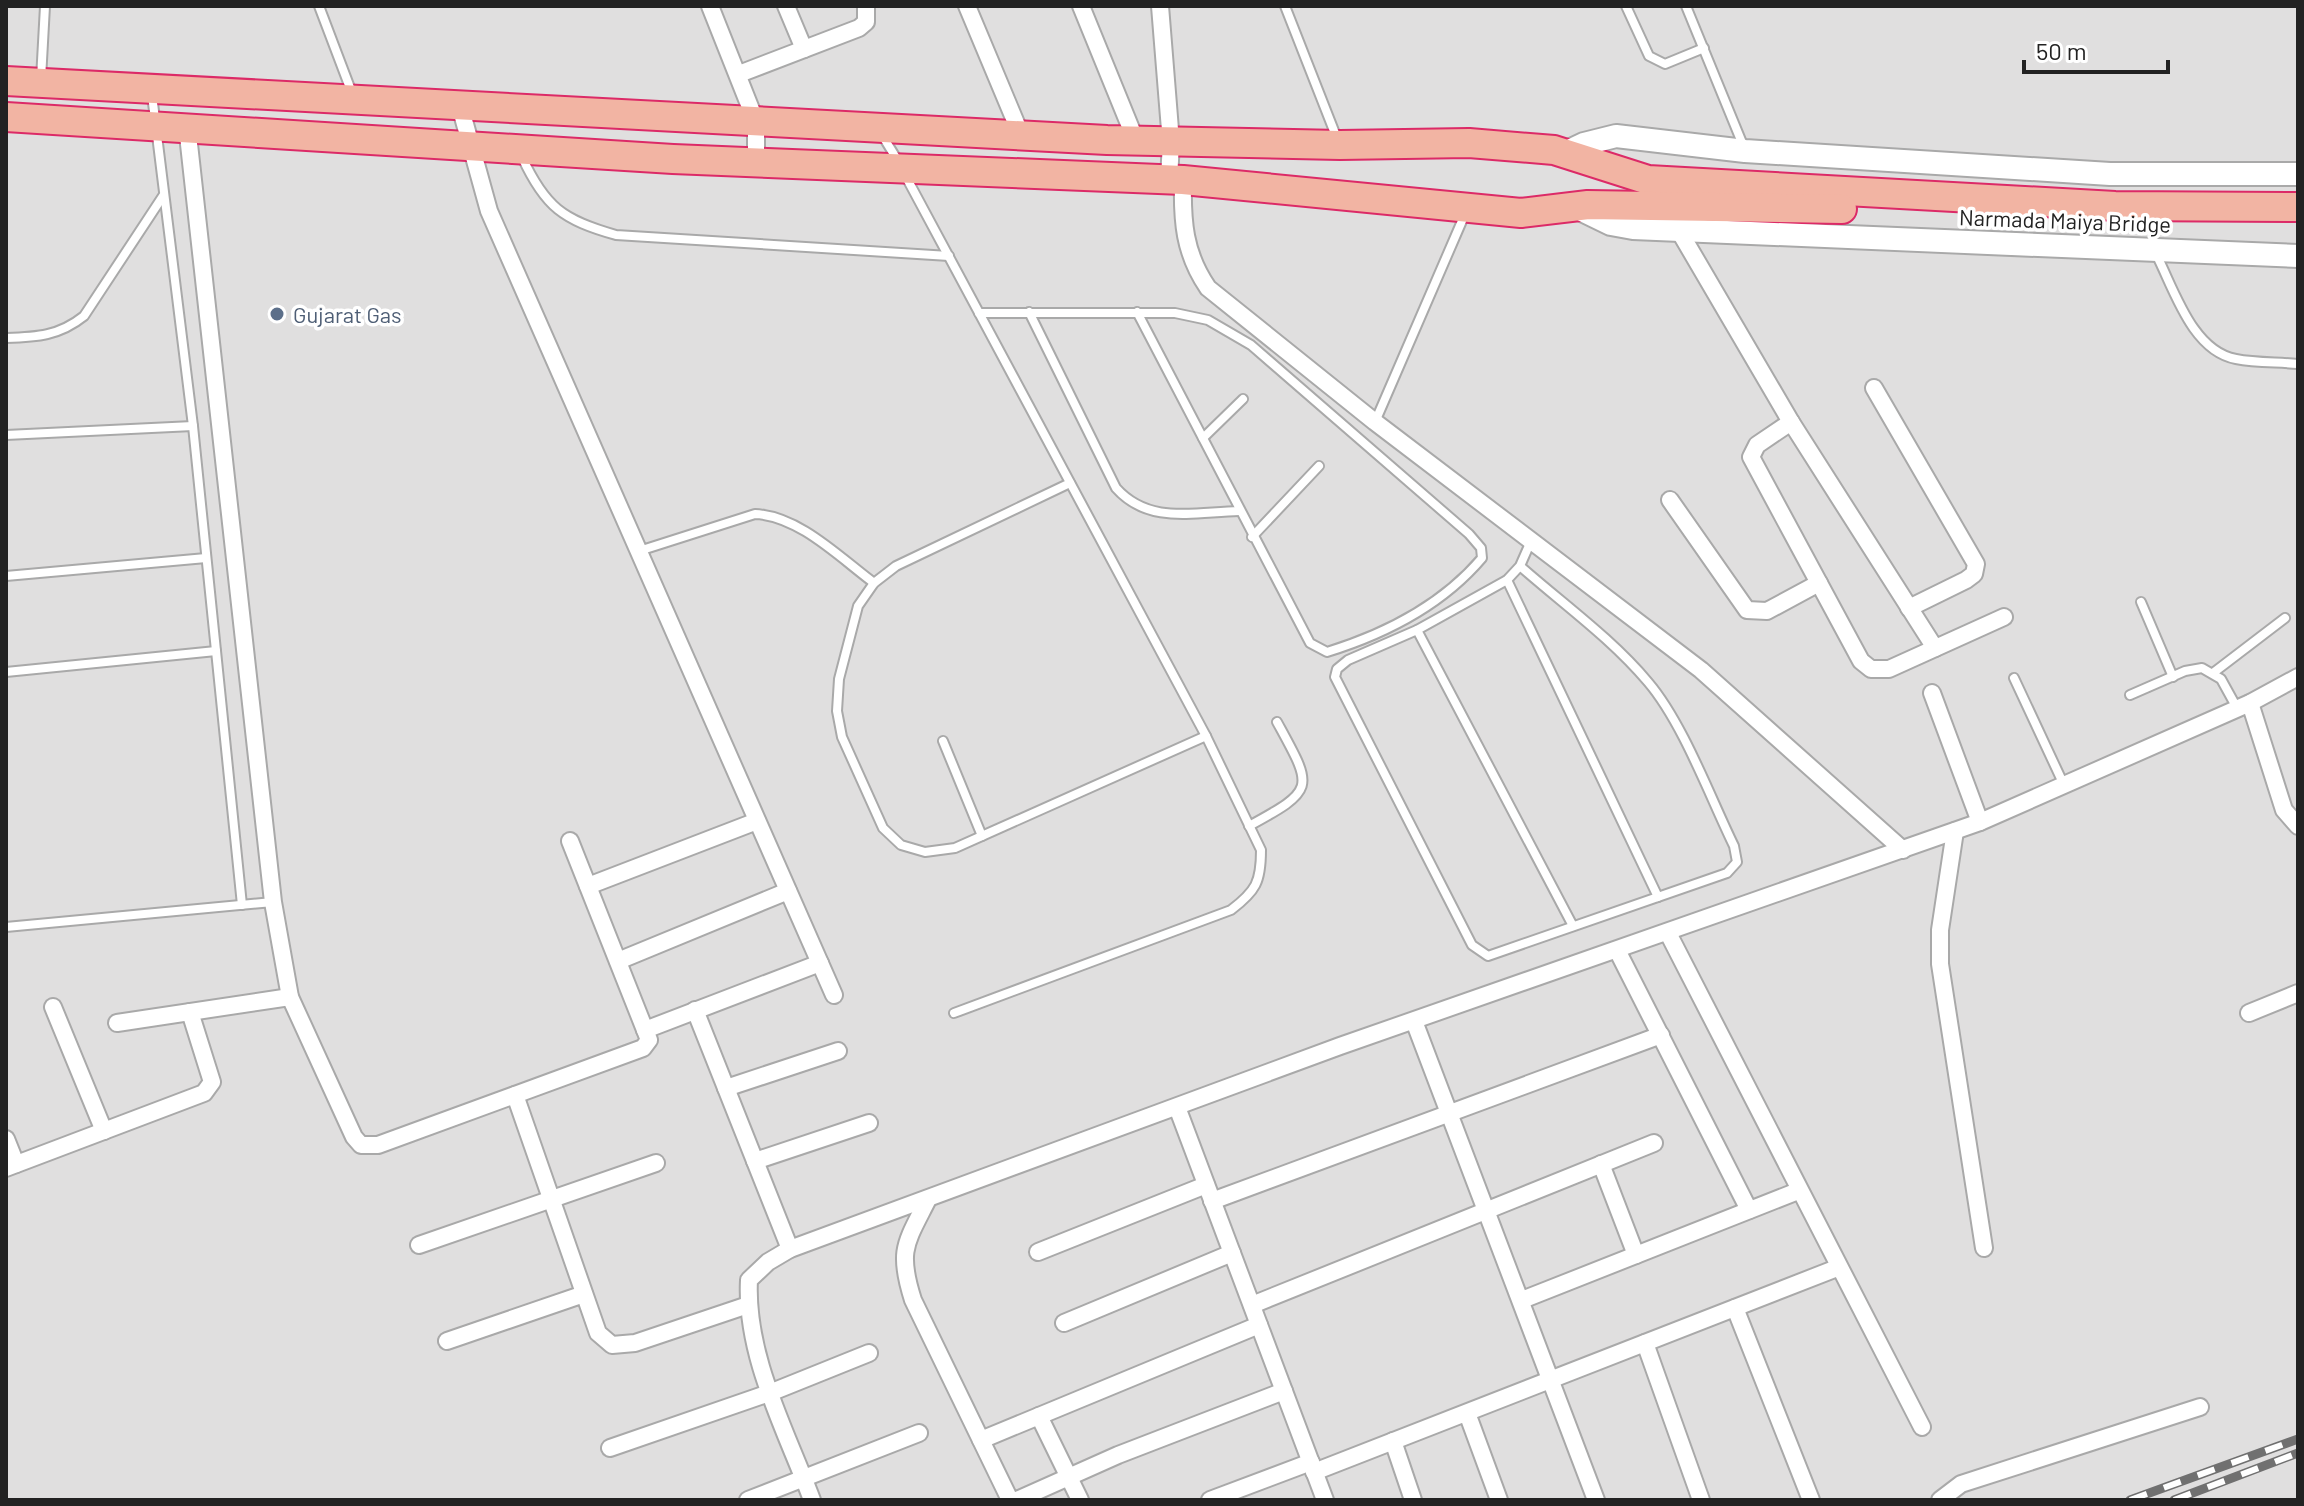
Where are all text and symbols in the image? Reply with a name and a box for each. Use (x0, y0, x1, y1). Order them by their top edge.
scale bar (2024, 24, 2168, 74)
text: 50 m (2036, 36, 2087, 65)
street label: Narmada Maiya Bridge (1958, 203, 2172, 237)
place label: Gujarat Gas (293, 301, 402, 327)
marker: Gujarat Gas (268, 305, 286, 323)

